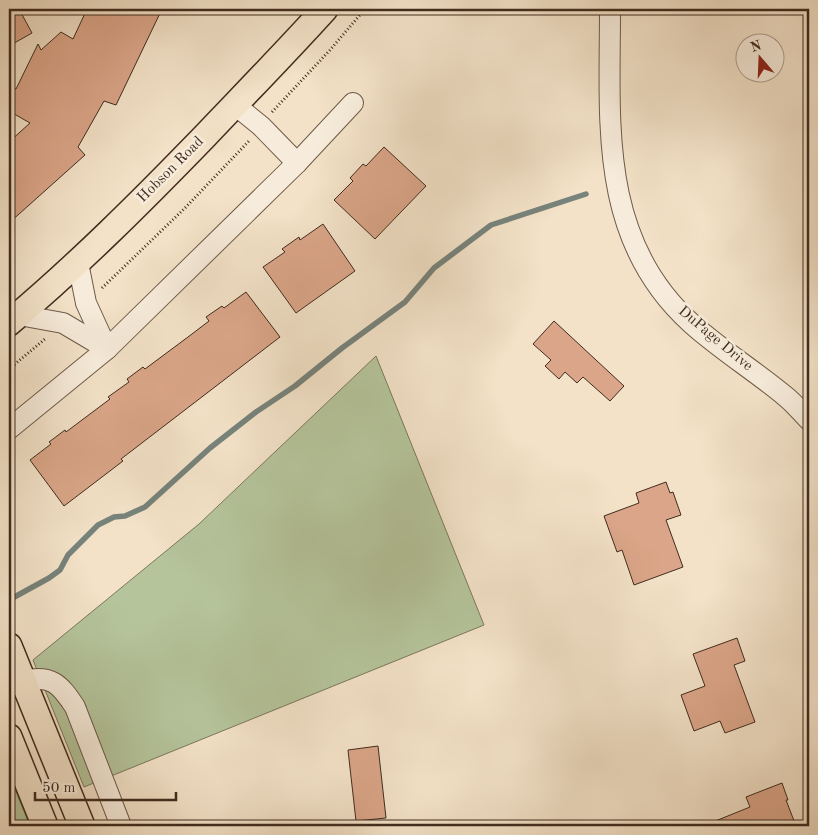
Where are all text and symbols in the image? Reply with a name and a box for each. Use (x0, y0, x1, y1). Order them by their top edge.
north arrow (736, 32, 786, 82)
text: N (749, 38, 764, 55)
street label: Hobson Road (135, 134, 207, 206)
street label: DuPage Drive (675, 304, 755, 374)
scale bar (35, 770, 176, 802)
text: 50 m (42, 781, 76, 796)

